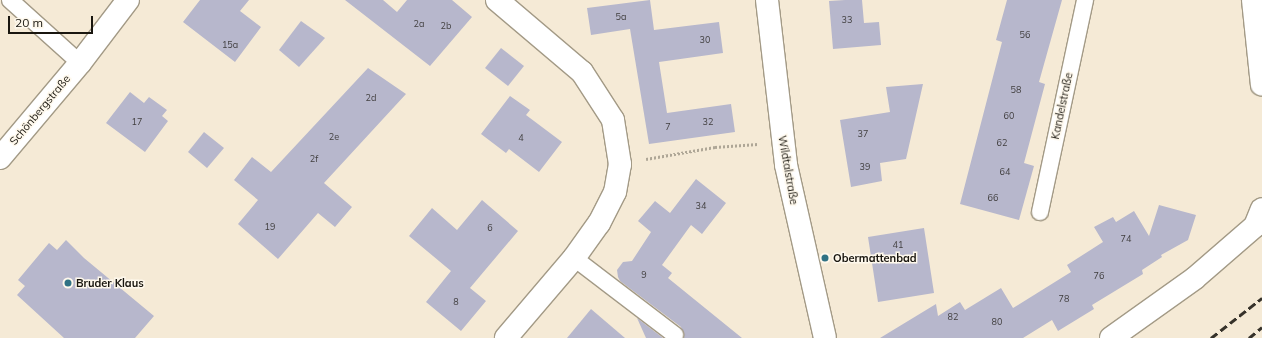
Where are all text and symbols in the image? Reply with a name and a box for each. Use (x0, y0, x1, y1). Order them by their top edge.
scale bar (10, 8, 95, 34)
house number: 5a (616, 12, 626, 22)
text: 20 m (15, 15, 43, 30)
house number: 33 (842, 15, 852, 25)
house number: 2a (414, 19, 424, 29)
house number: 2b (441, 21, 451, 31)
house number: 56 (1020, 30, 1030, 40)
house number: 30 (700, 35, 710, 45)
house number: 15a (222, 40, 238, 50)
street label: Kandelstraße (1048, 71, 1076, 141)
street label: Schönbergstraße (7, 72, 73, 148)
house number: 58 (1011, 85, 1021, 95)
house number: 2d (366, 93, 376, 103)
house number: 60 (1004, 111, 1014, 121)
house number: 17 (132, 117, 142, 127)
house number: 32 (703, 117, 713, 127)
house number: 7 (665, 122, 671, 132)
house number: 37 (858, 129, 868, 139)
house number: 2e (329, 132, 339, 142)
house number: 4 (518, 133, 524, 143)
street label: Wildtalstraße (775, 134, 801, 206)
house number: 62 (997, 138, 1007, 148)
house number: 2f (310, 154, 318, 164)
house number: 39 (860, 162, 870, 172)
house number: 64 (1000, 167, 1010, 177)
house number: 66 (988, 193, 998, 203)
house number: 34 (696, 201, 706, 211)
house number: 19 (265, 222, 275, 232)
house number: 6 (487, 223, 493, 233)
house number: 74 (1121, 234, 1131, 244)
house number: 41 (893, 240, 903, 250)
place label: Obermattenbad (833, 251, 917, 265)
marker: Obermattenbad (820, 253, 830, 263)
house number: 9 (641, 270, 647, 280)
house number: 76 (1094, 271, 1104, 281)
place label: Bruder Klaus (76, 276, 144, 290)
marker: Bruder Klaus (63, 278, 73, 288)
house number: 78 (1059, 294, 1069, 304)
house number: 8 (453, 297, 459, 307)
house number: 82 (948, 312, 958, 322)
house number: 80 (992, 317, 1002, 327)

